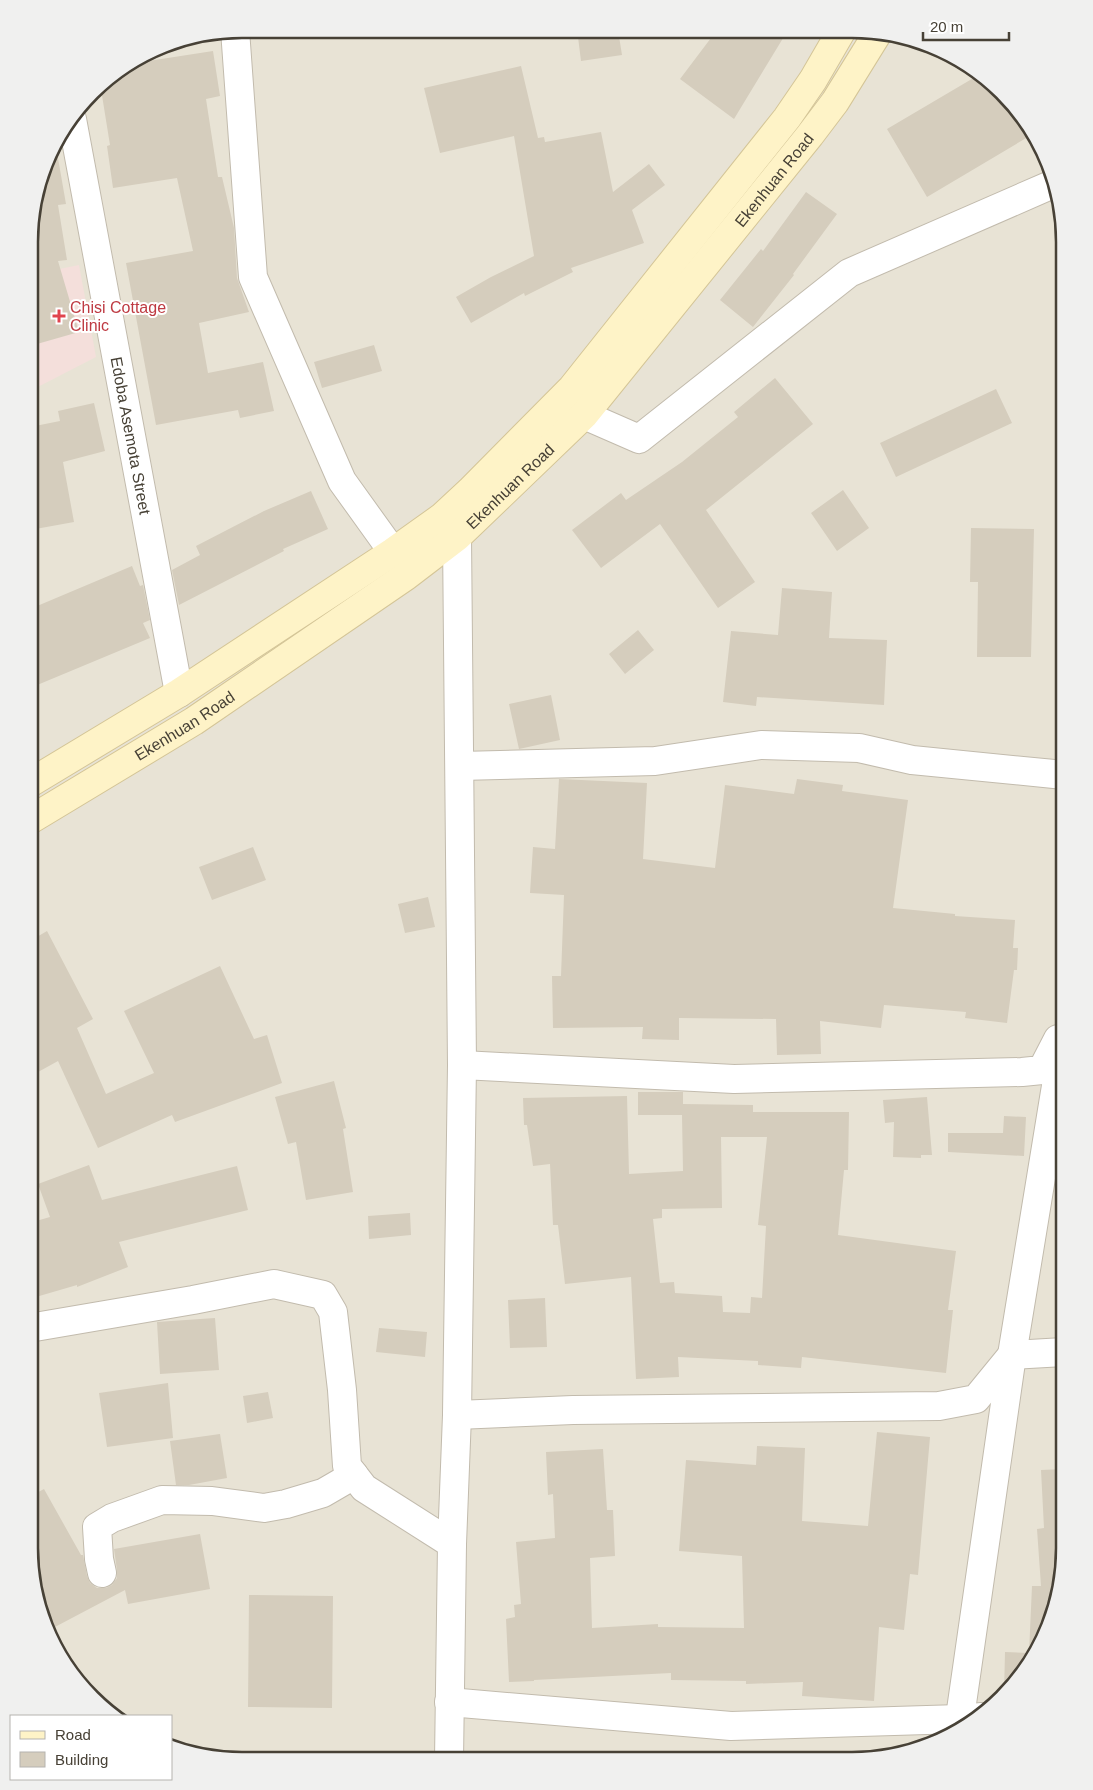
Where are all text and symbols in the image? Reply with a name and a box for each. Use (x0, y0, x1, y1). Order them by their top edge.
scale bar (923, 10, 1009, 42)
text: 20 m (930, 18, 963, 35)
street label: Ekenhuan Road (731, 130, 817, 230)
place label: Chisi Cottage Clinic (70, 299, 166, 334)
marker: Chisi Cottage Clinic (52, 309, 66, 323)
street label: Edoba Asemota Street (108, 355, 154, 516)
street label: Ekenhuan Road (463, 440, 557, 532)
street label: Ekenhuan Road (131, 688, 237, 763)
legend (10, 1715, 172, 1780)
text: Road (55, 1726, 91, 1743)
text: Building (55, 1751, 108, 1768)

